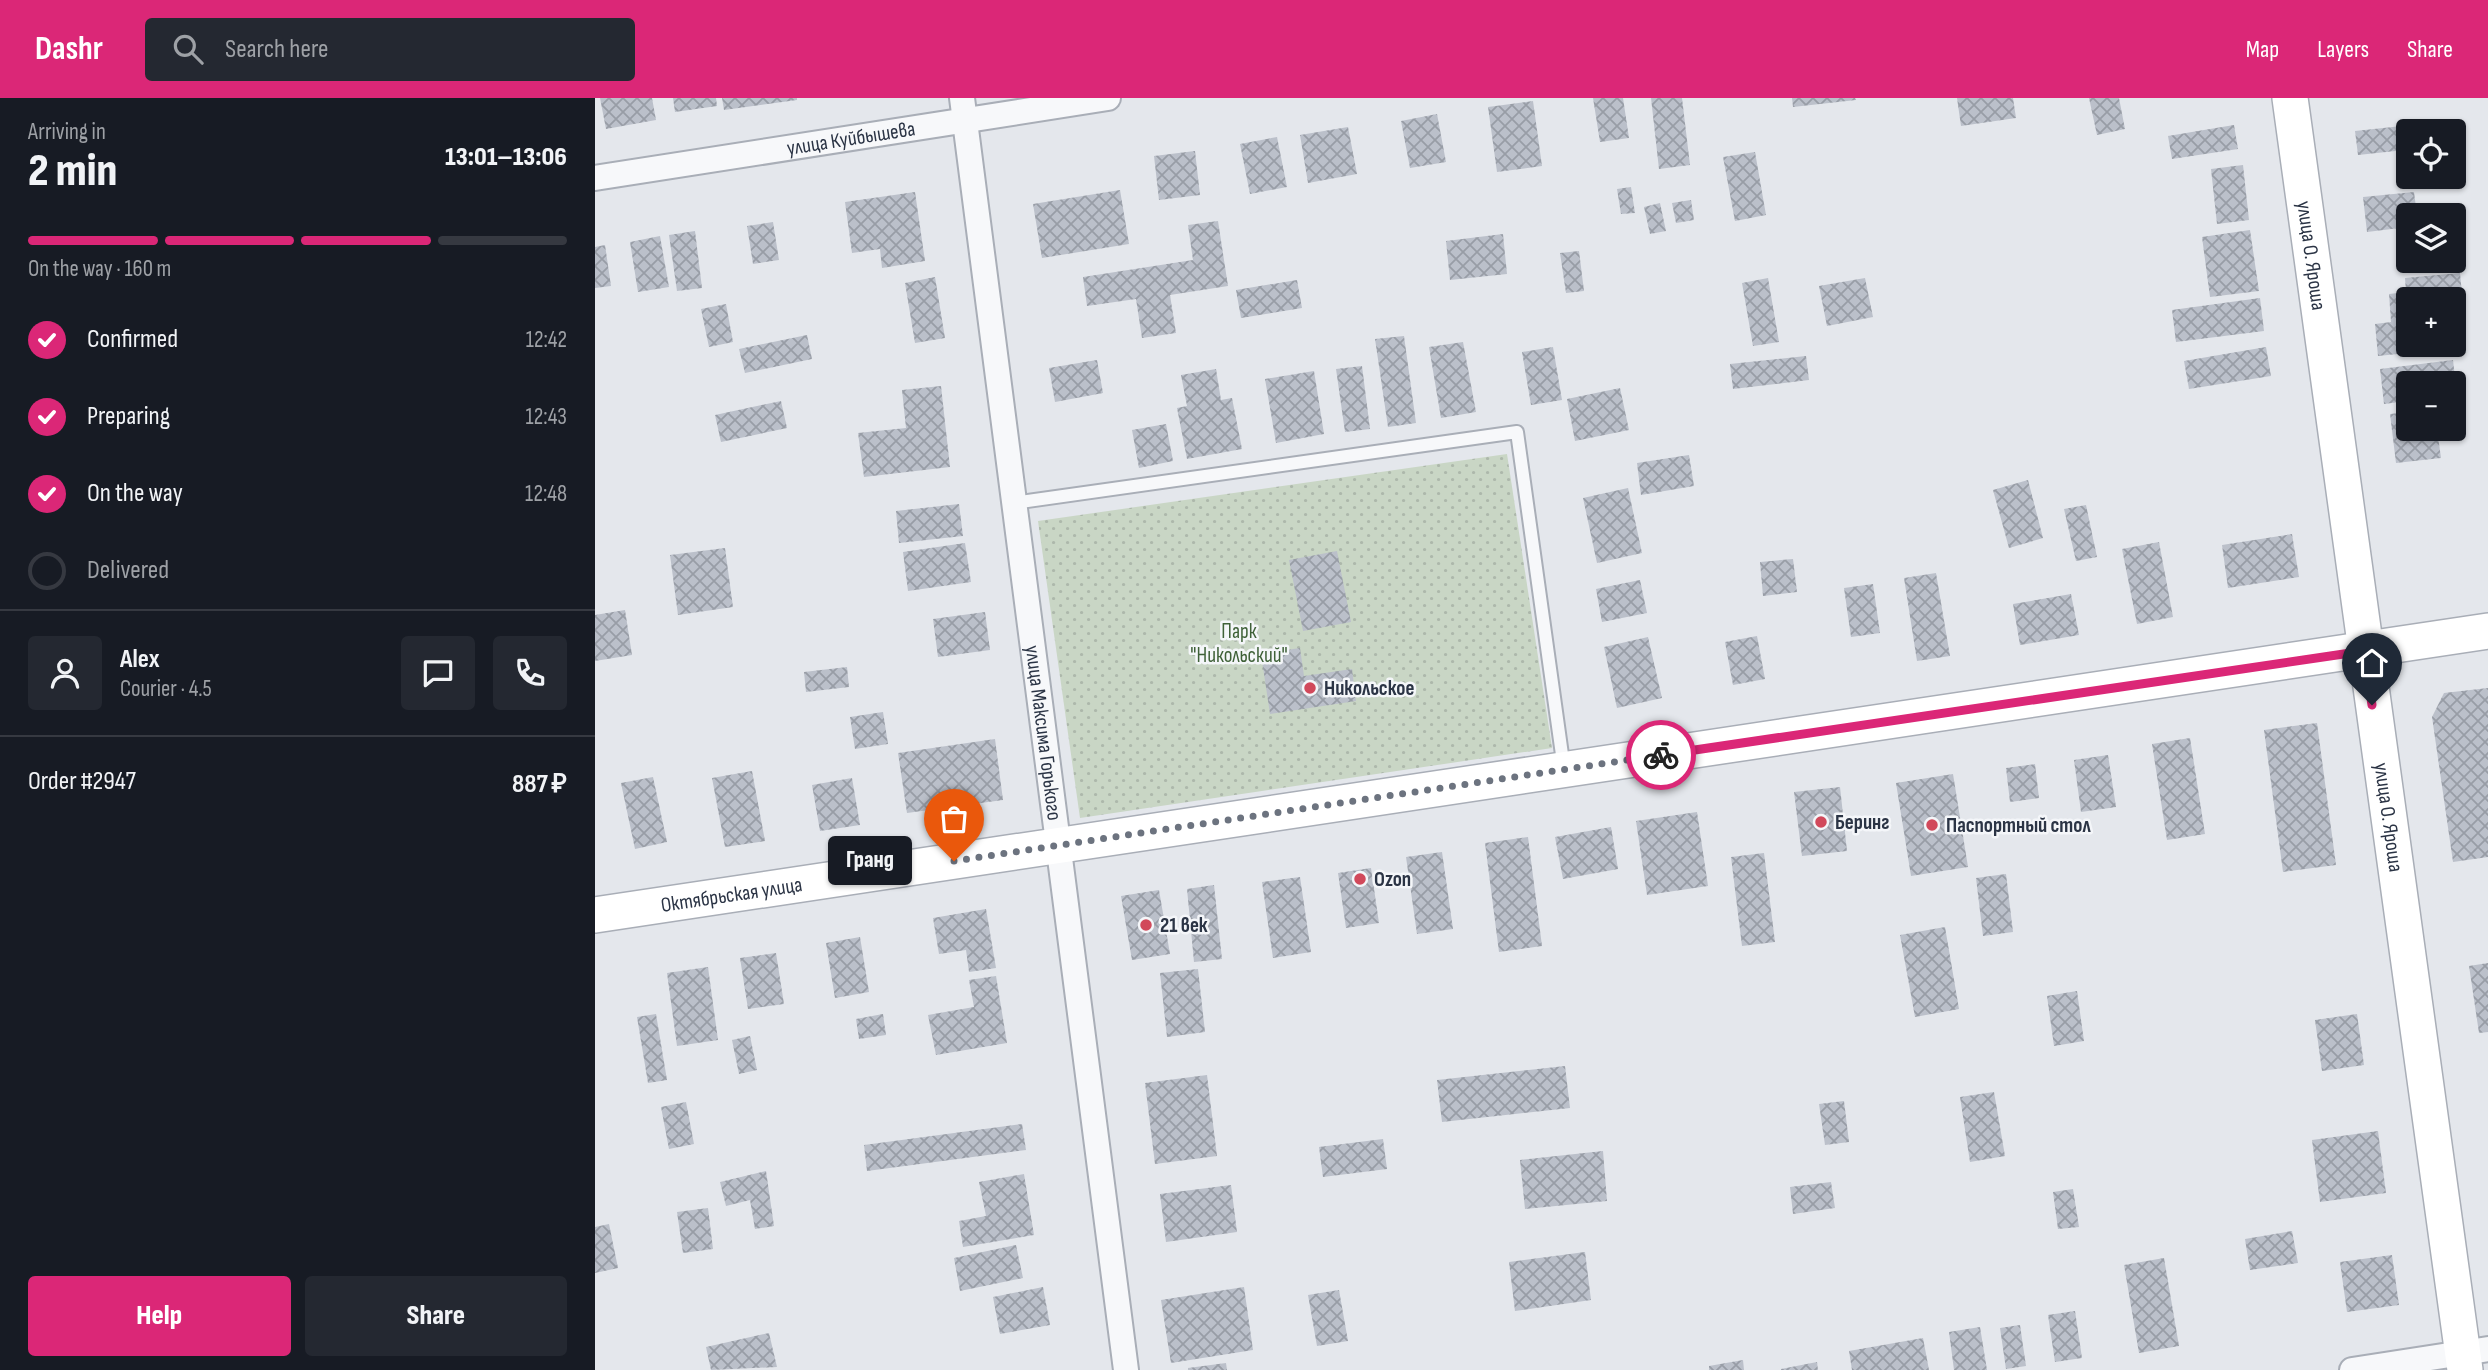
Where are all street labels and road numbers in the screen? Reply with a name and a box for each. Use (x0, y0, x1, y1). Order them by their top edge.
street label: улица Куйбышева (785, 116, 917, 161)
street label: улица О. Яроша (2291, 199, 2331, 312)
street label: улица Максима Горького (1020, 644, 1067, 822)
street label: улица О. Яроша (2369, 761, 2408, 874)
street label: Октябрьская улица (659, 872, 804, 918)

